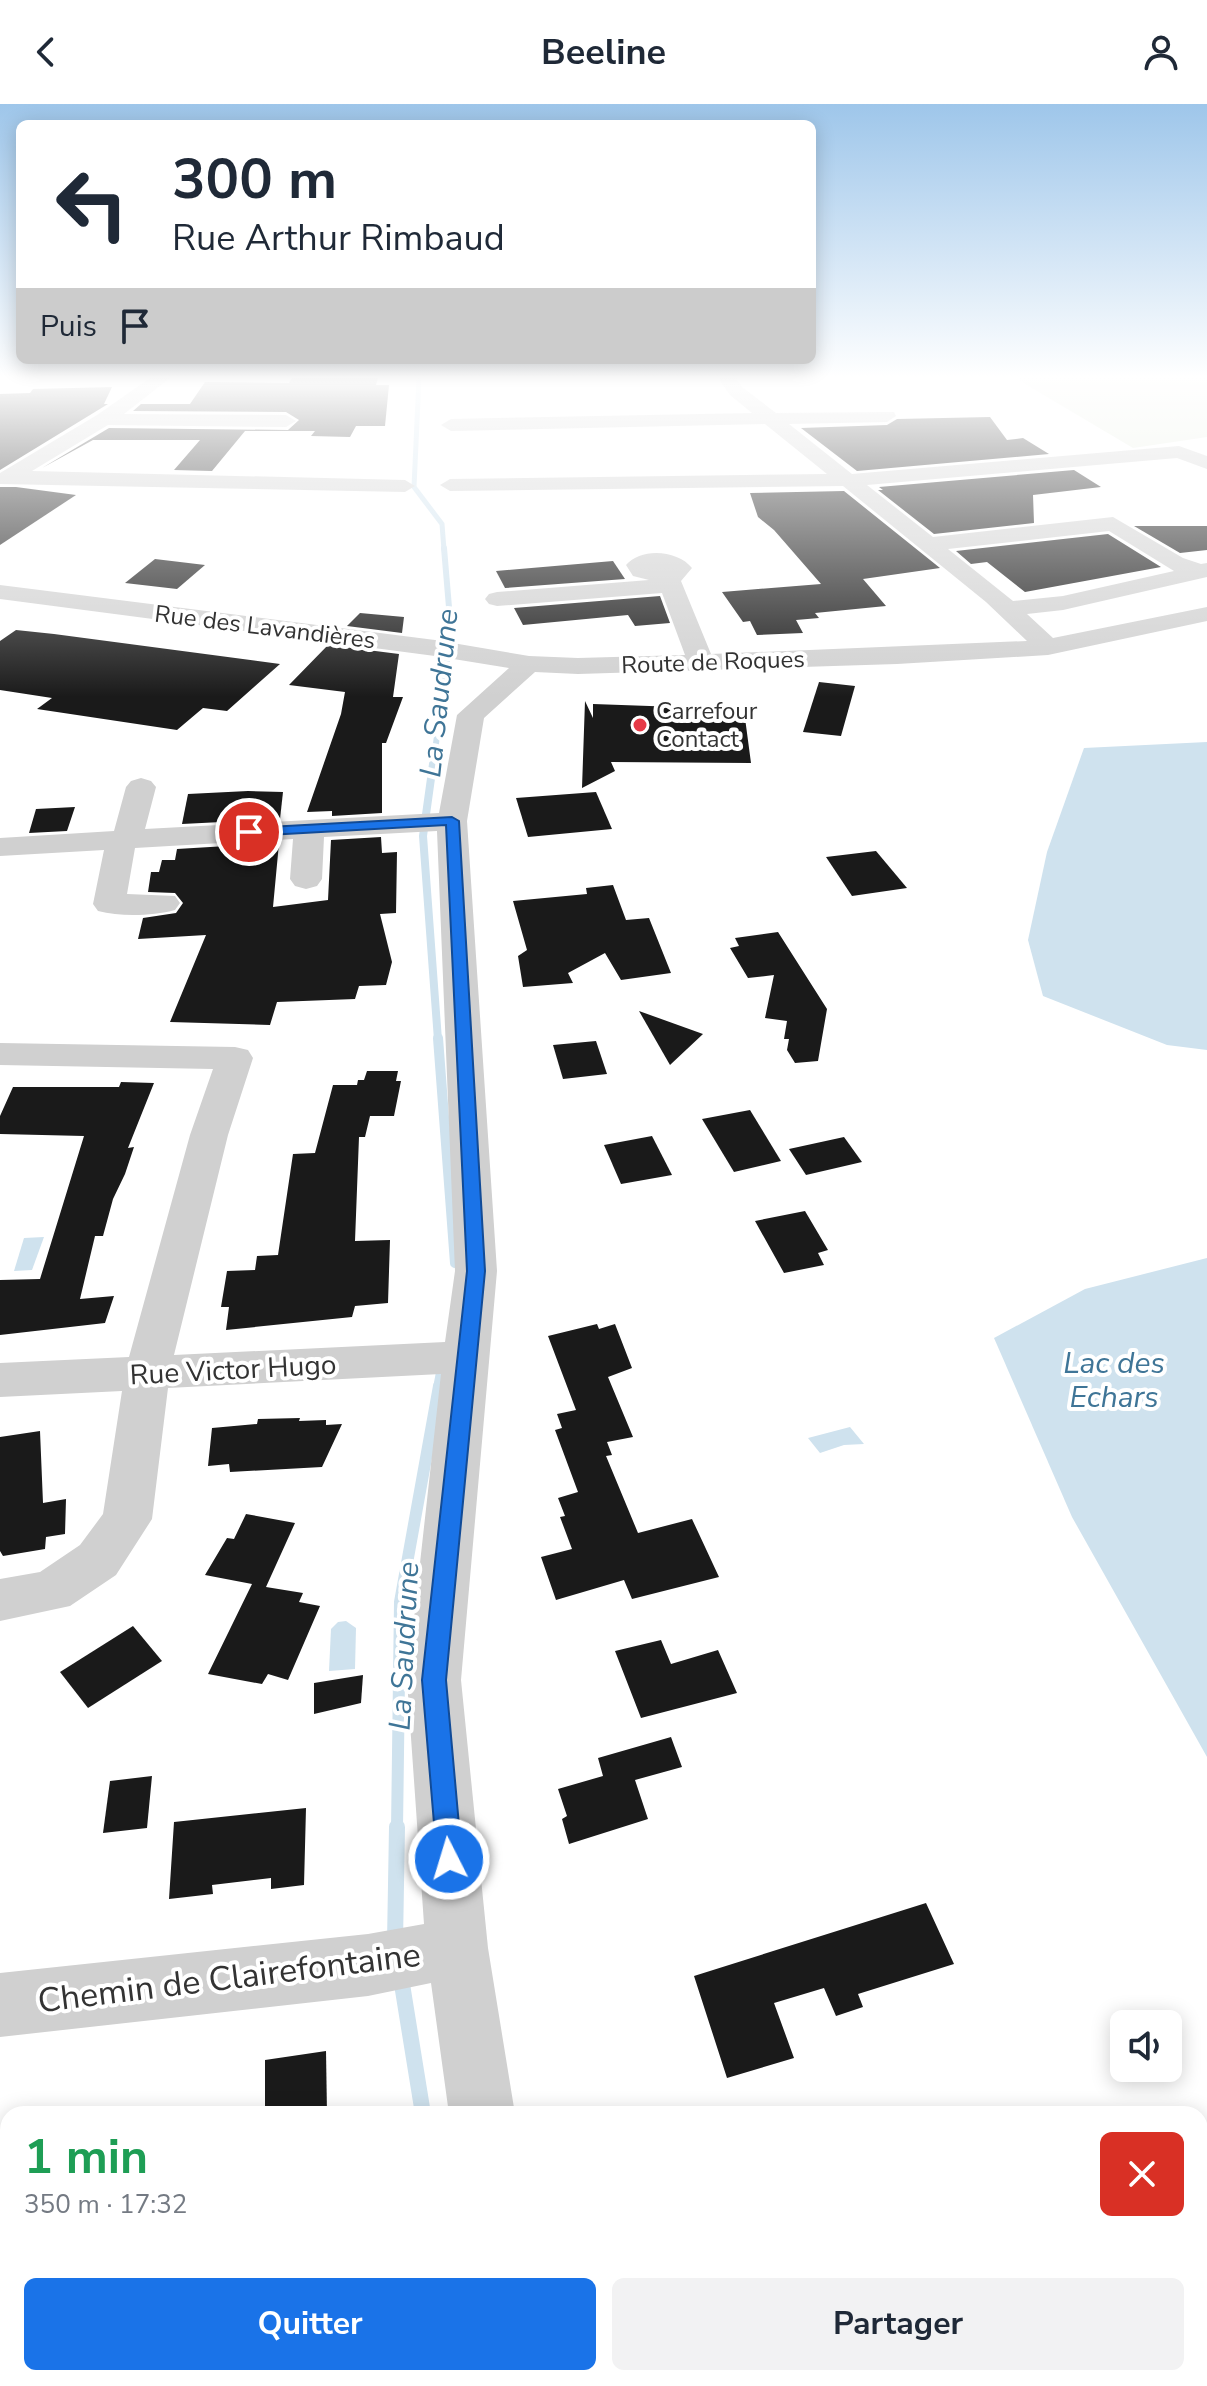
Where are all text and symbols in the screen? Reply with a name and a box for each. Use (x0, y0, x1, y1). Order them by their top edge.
text: Beeline (541, 28, 666, 77)
icon: back (24, 30, 68, 74)
icon: person (1139, 30, 1183, 74)
text: 300 m (172, 141, 337, 218)
icon: left (40, 152, 144, 256)
text: Rue Arthur Rimbaud (172, 214, 505, 263)
icon: arrive (113, 304, 157, 348)
text: Puis (40, 306, 97, 347)
street label: Rue des Lavandières (153, 598, 377, 656)
water label: La Saudrune (410, 607, 469, 779)
street label: Route de Roques (621, 643, 805, 681)
place label: Carrefour Contact (656, 695, 758, 755)
marker: Carrefour Contact (631, 716, 649, 734)
pin (215, 798, 283, 866)
icon: arrive (227, 810, 271, 854)
water label: Lac des Echars (1063, 1343, 1165, 1418)
street label: Rue Victor Hugo (129, 1346, 337, 1394)
water label: La Saudrune (380, 1560, 429, 1732)
position arrow (407, 1817, 491, 1901)
street label: Chemin de Clairefontaine (35, 1932, 423, 2024)
map controls (1110, 2010, 1182, 2082)
button: sound (1110, 2010, 1182, 2082)
text: 1 min (24, 2124, 148, 2190)
button: close (1100, 2132, 1184, 2216)
text: 350 m · 17:32 (24, 2187, 187, 2222)
button: Quitter (24, 2278, 596, 2370)
button: Partager (612, 2278, 1184, 2370)

